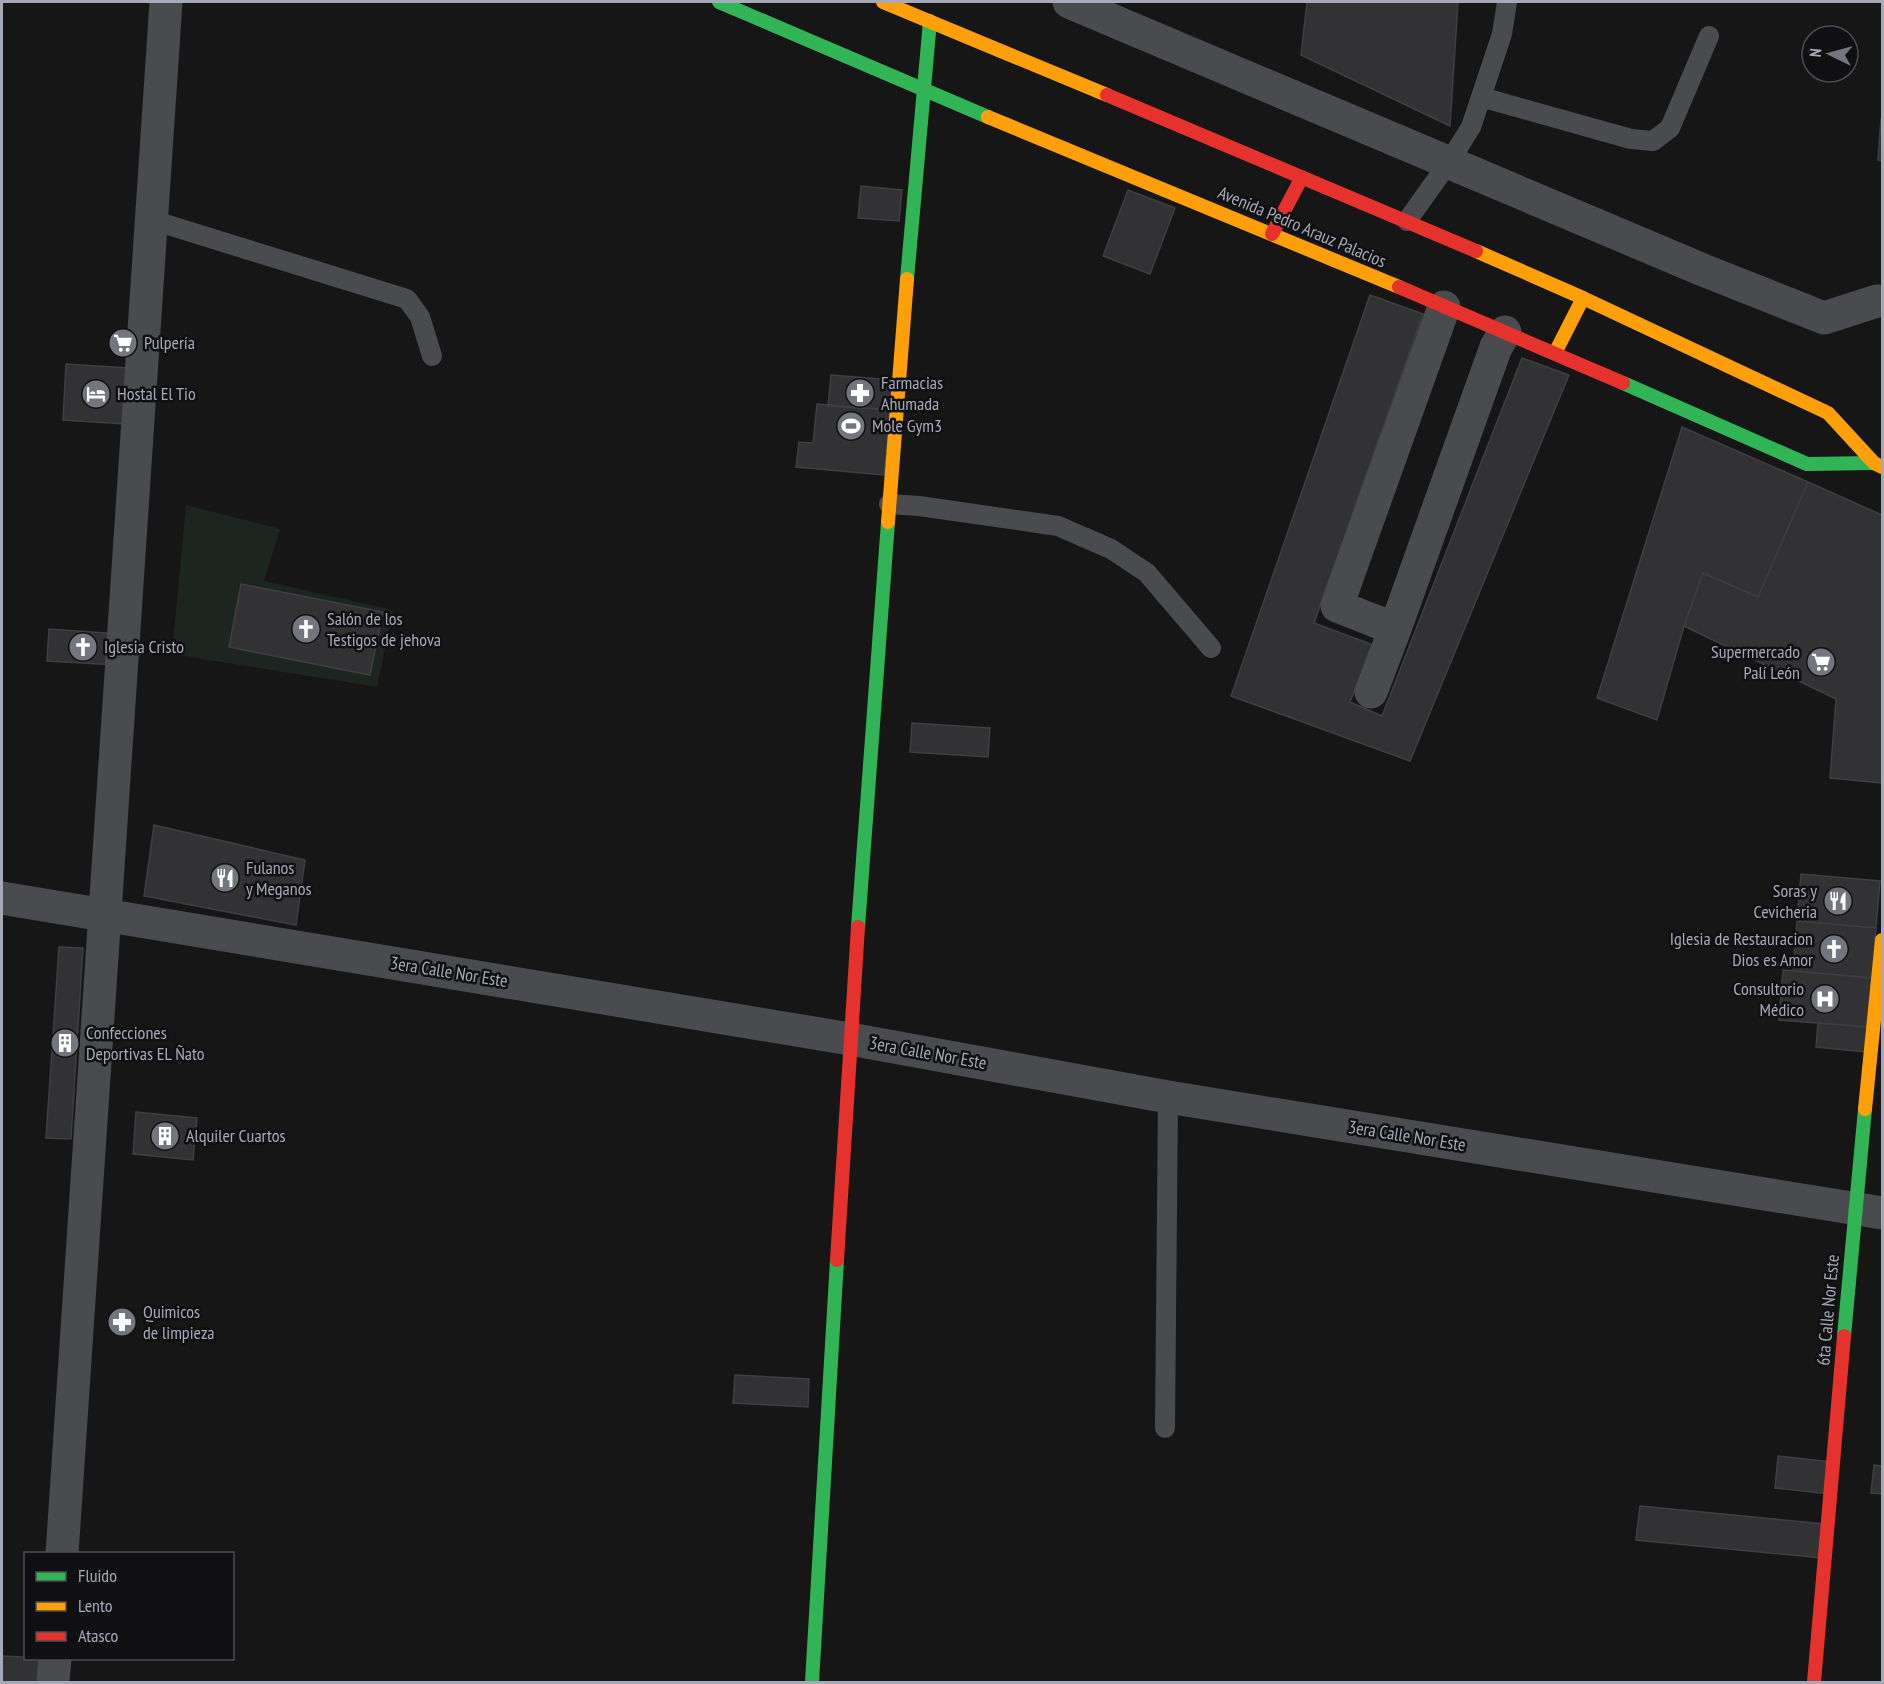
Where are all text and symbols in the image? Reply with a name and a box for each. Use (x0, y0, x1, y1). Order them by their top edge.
north arrow (1800, 24, 1860, 84)
text: N (1805, 48, 1825, 58)
street label: Avenida Pedro Arauz Palacios (1215, 181, 1390, 272)
supermarket icon: Pulpería (107, 327, 139, 359)
place label: Pulpería (144, 331, 195, 354)
place label: Farmacias Ahumada (881, 371, 943, 415)
pharmacy icon: Farmacias Ahumada (844, 377, 876, 409)
hotel icon: Hostal El Tio (80, 378, 112, 410)
place label: Hostal El Tio (117, 382, 196, 405)
sports icon: Mole Gym3 (835, 410, 867, 442)
place label: Mole Gym3 (872, 414, 942, 437)
place label: Salón de los Testigos de jehova (327, 607, 441, 651)
church icon: Salón de los Testigos de jehova (290, 613, 322, 645)
church icon: Iglesia Cristo (67, 631, 99, 663)
place label: Iglesia Cristo (104, 635, 184, 658)
place label: Supermercado Palí León (1711, 640, 1800, 684)
supermarket icon: Supermercado Palí León (1805, 646, 1837, 678)
place label: Fulanos y Meganos (246, 856, 312, 900)
restaurant icon: Fulanos y Meganos (209, 862, 241, 894)
place label: Soras y Cevicheria (1753, 879, 1817, 923)
restaurant icon: Soras y Cevicheria (1822, 885, 1854, 917)
place label: Iglesia de Restauracion Dios es Amor (1670, 927, 1813, 971)
church icon: Iglesia de Restauracion Dios es Amor (1818, 933, 1850, 965)
street label: 3era Calle Nor Este (389, 951, 509, 992)
place label: Consultorio Médico (1733, 977, 1804, 1021)
hospital icon: Consultorio Médico (1809, 983, 1841, 1015)
place label: Confecciones Deportivas EL Ñato (86, 1021, 205, 1065)
building icon: Confecciones Deportivas EL Ñato (49, 1027, 81, 1059)
street label: 3era Calle Nor Este (868, 1031, 988, 1074)
street label: 3era Calle Nor Este (1347, 1115, 1467, 1156)
building icon: Alquiler Cuartos (149, 1120, 181, 1152)
place label: Alquiler Cuartos (186, 1124, 286, 1147)
street label: 6ta Calle Nor Este (1811, 1254, 1844, 1366)
place label: Quimicos de limpieza (143, 1300, 215, 1344)
pharmacy icon: Quimicos de limpieza (106, 1306, 138, 1338)
legend (24, 1552, 234, 1660)
text: Fluido (78, 1564, 117, 1587)
text: Lento (78, 1594, 113, 1617)
text: Atasco (78, 1624, 119, 1647)

